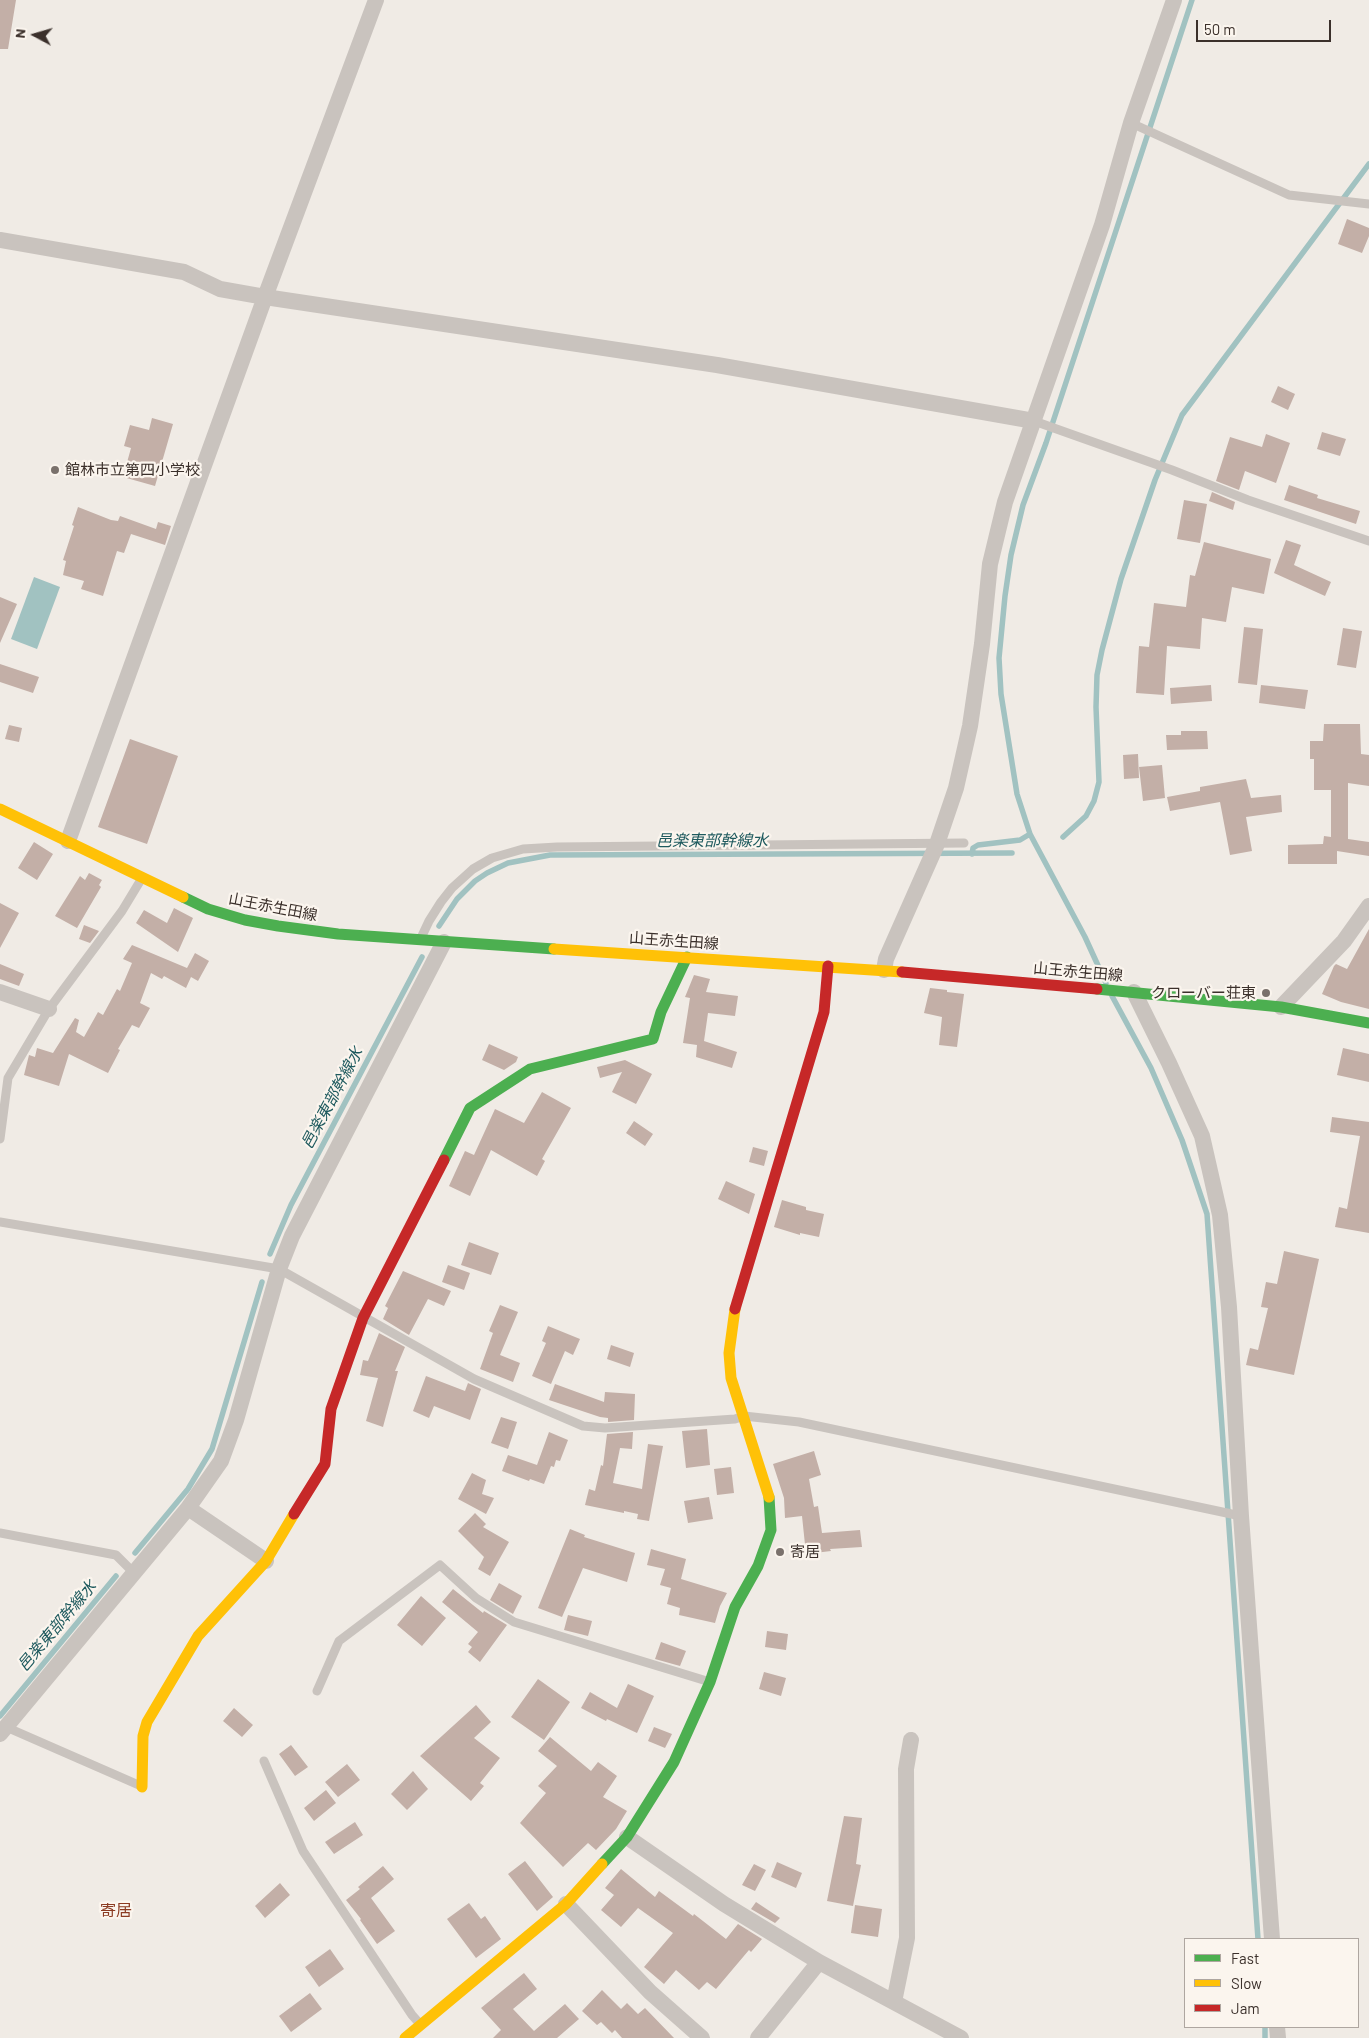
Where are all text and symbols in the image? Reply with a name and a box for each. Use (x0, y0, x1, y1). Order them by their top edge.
north arrow (10, 10, 60, 60)
scale bar (1199, 10, 1334, 42)
text: 50 m (1204, 20, 1236, 38)
text: N (11, 28, 29, 39)
place label: 館林市立第四小学校 (65, 461, 200, 479)
marker: 館林市立第四小学校 (49, 464, 61, 476)
water label: 邑楽東部幹線水 (656, 831, 768, 851)
street label: 山王赤生田線 (227, 890, 319, 924)
street label: 山王赤生田線 (628, 929, 720, 953)
street label: 山王赤生田線 (1032, 959, 1124, 985)
place label: クローバー荘東 (1151, 984, 1256, 1002)
marker: クローバー荘東 (1260, 987, 1272, 999)
water label: 邑楽東部幹線水 (297, 1044, 367, 1152)
place label: 寄居 (790, 1543, 820, 1561)
marker: 寄居 (774, 1546, 786, 1558)
water label: 邑楽東部幹線水 (14, 1577, 100, 1675)
district label: 寄居 (100, 1901, 132, 1921)
legend (1184, 1938, 1359, 2028)
text: Fast (1231, 1949, 1259, 1967)
text: Slow (1231, 1974, 1262, 1992)
text: Jam (1231, 1999, 1260, 2017)

